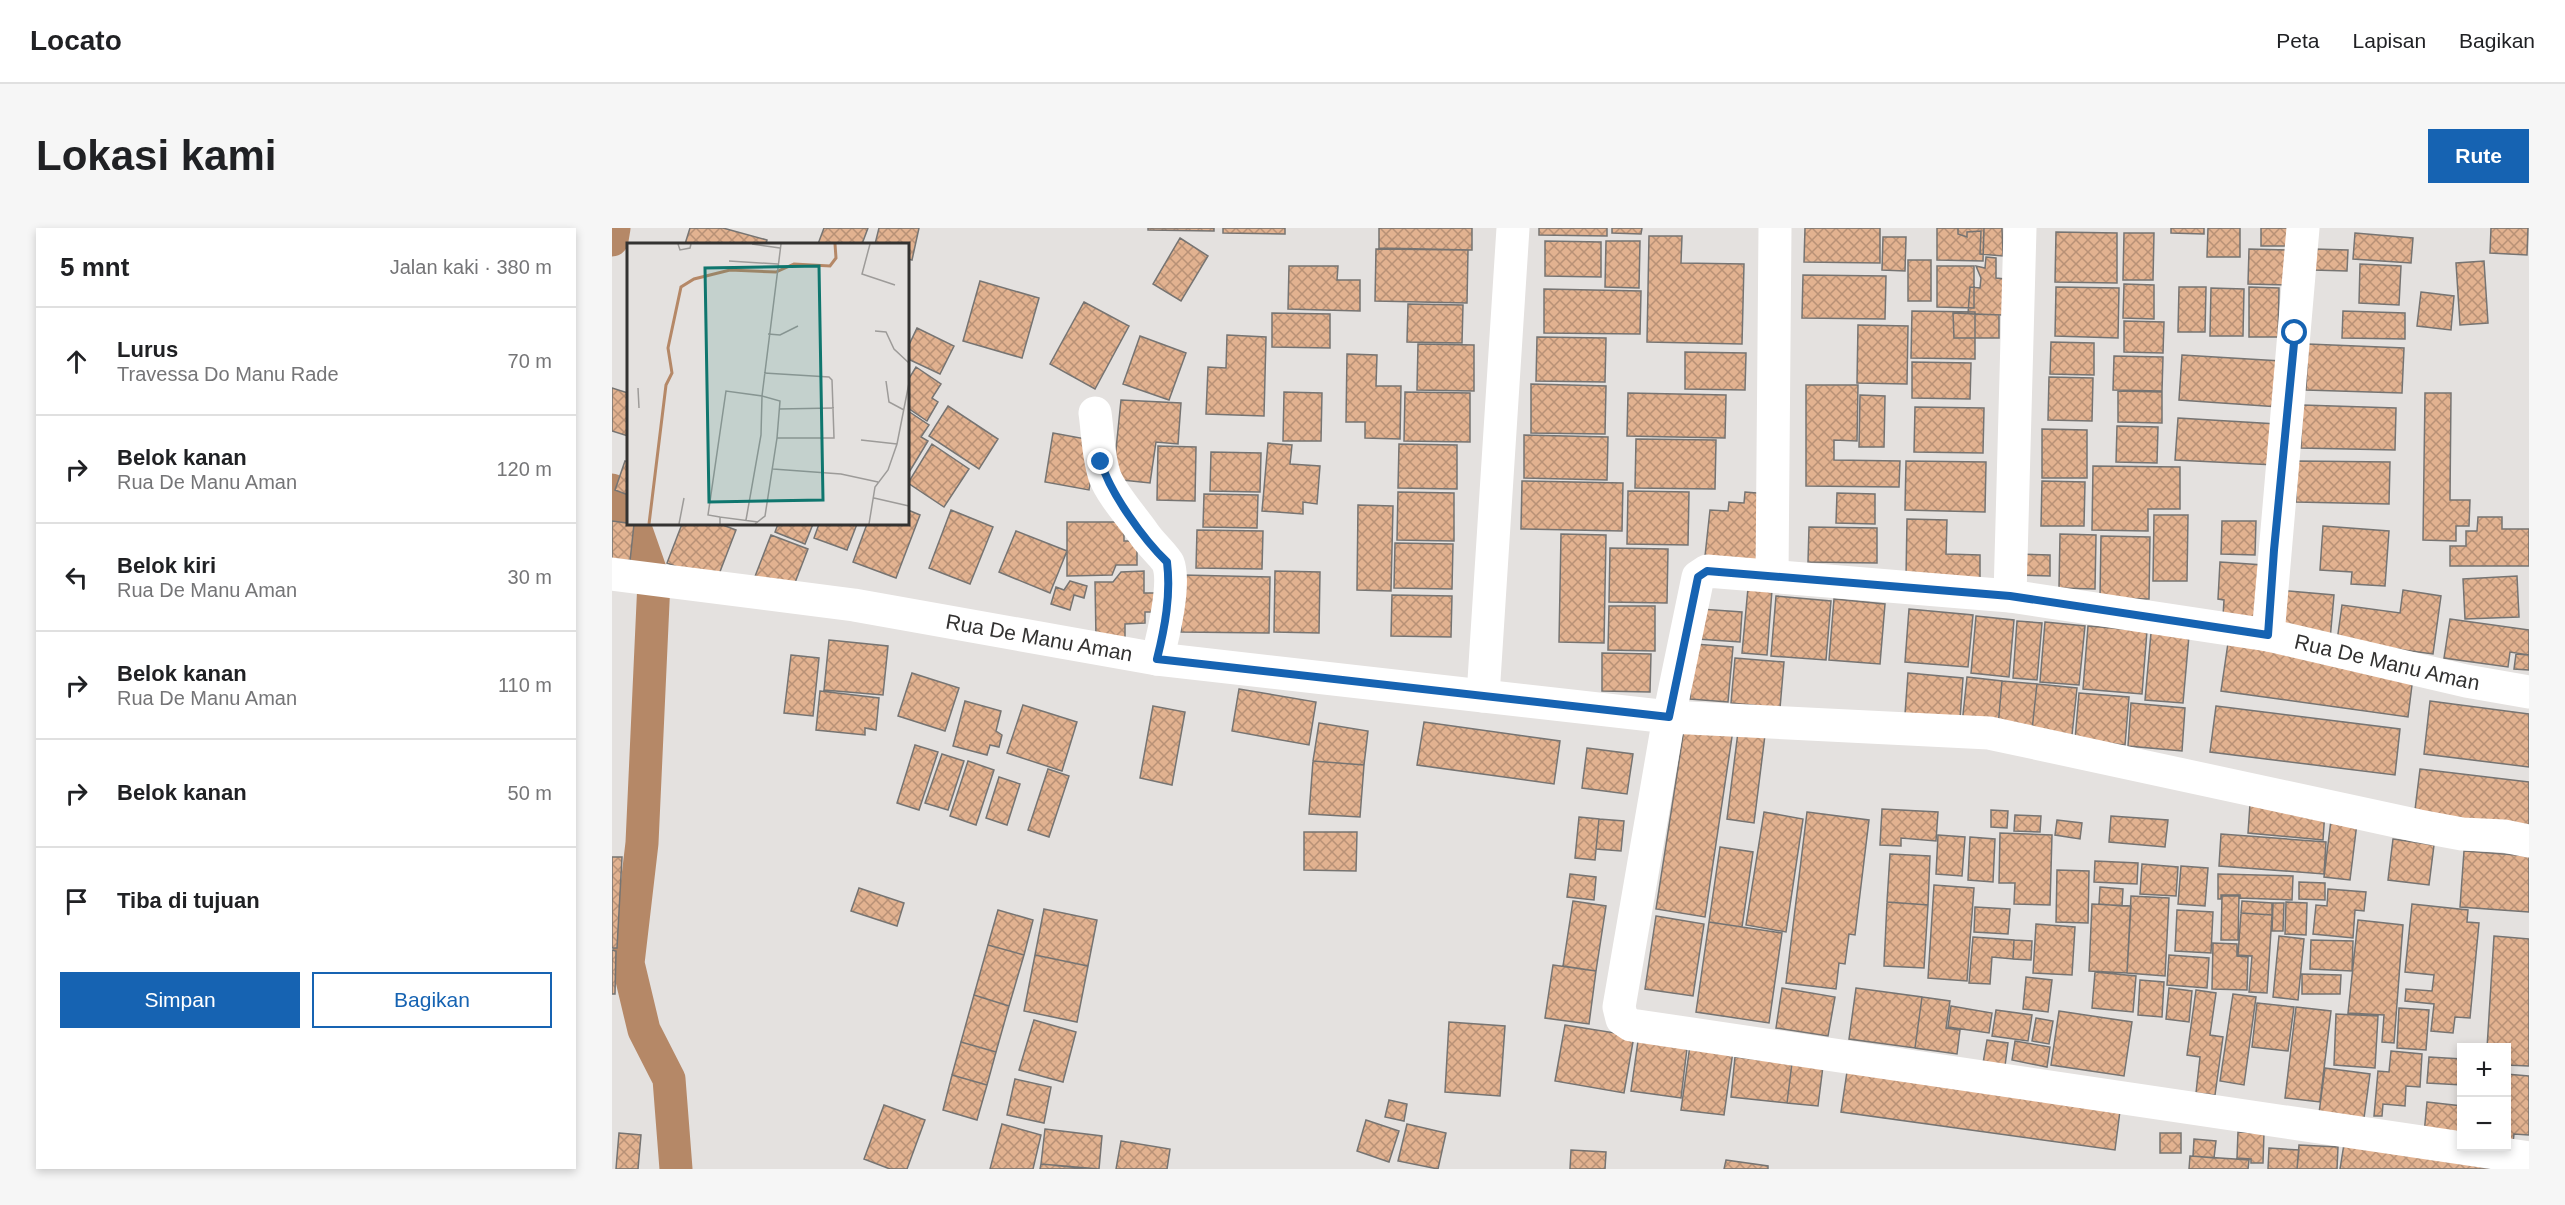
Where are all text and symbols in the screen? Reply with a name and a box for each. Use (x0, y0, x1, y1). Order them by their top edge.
text: Locato (30, 25, 122, 56)
text: Peta (2276, 29, 2320, 52)
text: Lapisan (2353, 29, 2426, 52)
text: Bagikan (2459, 29, 2535, 52)
button: Rute (2428, 129, 2529, 183)
text: Lokasi kami (36, 132, 276, 179)
inset map (627, 243, 909, 525)
text: 5 mnt (60, 252, 129, 282)
text: Jalan kaki · 380 m (390, 256, 552, 278)
route start (2281, 319, 2307, 345)
text: Lurus (117, 337, 178, 362)
icon: ahead (60, 345, 93, 378)
text: 70 m (508, 350, 552, 372)
text: Travessa Do Manu Rade (117, 363, 339, 385)
text: Belok kanan (117, 445, 247, 470)
route end (1087, 448, 1113, 474)
icon: right (60, 453, 93, 486)
text: 120 m (496, 458, 552, 480)
text: Rua De Manu Aman (117, 471, 297, 493)
text: Belok kiri (117, 553, 216, 578)
icon: left (60, 561, 93, 594)
text: 30 m (508, 566, 552, 588)
text: Rua De Manu Aman (117, 579, 297, 601)
street label: Rua De Manu Aman (944, 610, 1134, 665)
street label: Rua De Manu Aman (2292, 630, 2481, 694)
text: Belok kanan (117, 661, 247, 686)
icon: right (60, 669, 93, 702)
text: 110 m (498, 674, 552, 696)
text: Rua De Manu Aman (117, 687, 297, 709)
icon: right (60, 777, 93, 810)
text: Belok kanan (117, 780, 247, 805)
text: 50 m (508, 782, 552, 804)
icon: arrive (60, 885, 93, 918)
text: Tiba di tujuan (117, 888, 260, 913)
button: Simpan (60, 972, 300, 1028)
button: Bagikan (312, 972, 552, 1028)
map controls (2457, 1043, 2511, 1151)
button: + (2457, 1043, 2511, 1097)
button: − (2457, 1097, 2511, 1151)

